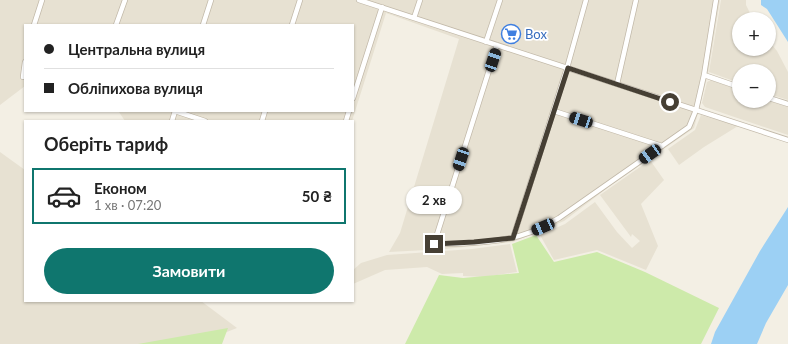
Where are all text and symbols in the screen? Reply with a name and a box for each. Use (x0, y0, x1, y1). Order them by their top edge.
map controls (732, 12, 776, 108)
button: + (732, 12, 776, 56)
supermarket icon: Box (500, 23, 522, 45)
place label: Box (525, 26, 547, 42)
text: Центральна вулиця (68, 40, 205, 58)
car (484, 47, 502, 73)
button: − (732, 64, 776, 108)
text: Обліпихова вулиця (68, 79, 203, 97)
route start (661, 93, 679, 111)
car (568, 111, 594, 129)
text: Оберіть тариф (44, 133, 168, 155)
car (637, 142, 663, 166)
car (452, 146, 470, 172)
icon: car (46, 178, 82, 214)
text: Економ (94, 179, 147, 197)
callout: 2 хв (406, 186, 462, 214)
text: 50 ₴ (302, 187, 332, 205)
text: 2 хв (422, 192, 446, 208)
text: 1 хв · 07:20 (94, 197, 161, 213)
car (530, 217, 556, 237)
route end (425, 235, 443, 253)
button: Замовити (44, 248, 334, 294)

